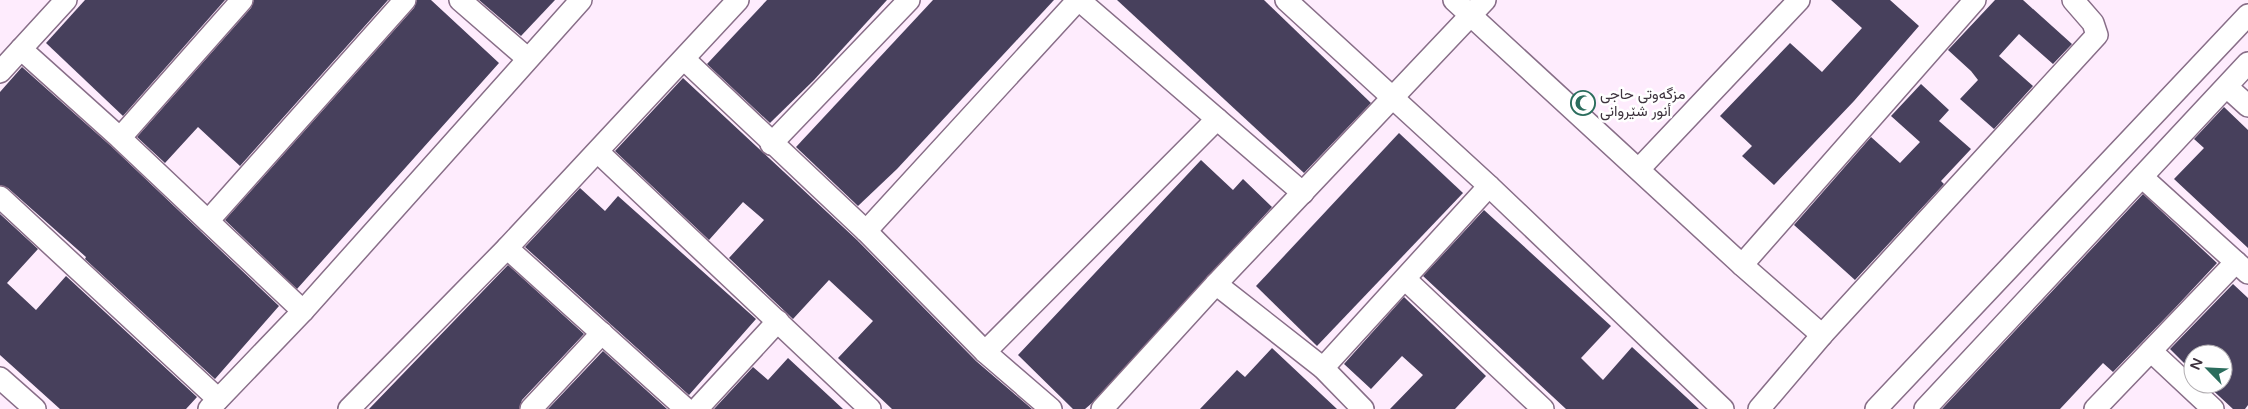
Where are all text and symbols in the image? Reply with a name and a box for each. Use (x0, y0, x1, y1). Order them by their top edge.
place label: مزگەوتی حاجی أنور شێروانی (1600, 85, 1686, 121)
mosque icon: مزگەوتی حاجی أنور شێروانی (1570, 90, 1596, 116)
north arrow (2183, 344, 2233, 394)
text: N (2187, 355, 2207, 373)

